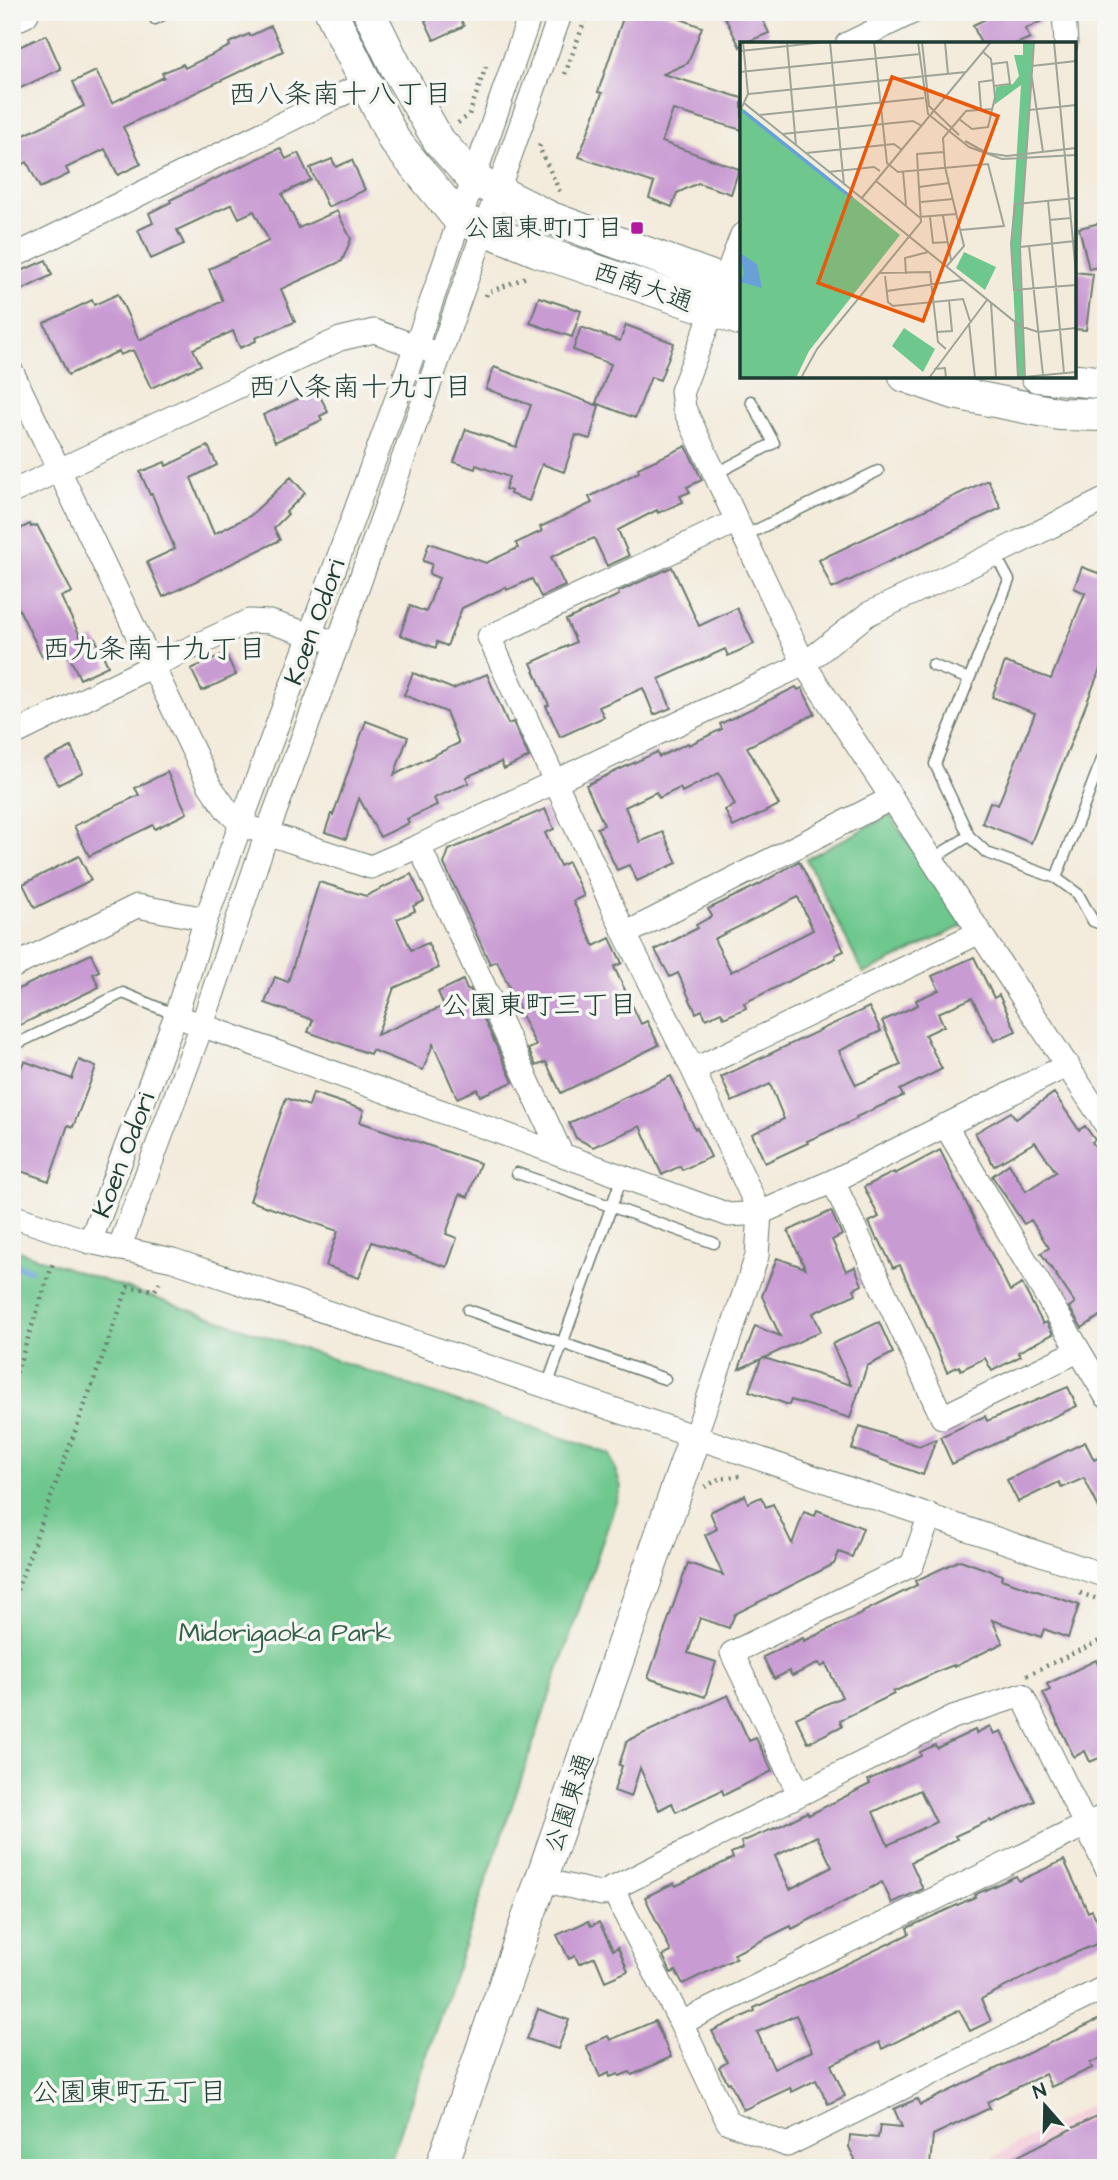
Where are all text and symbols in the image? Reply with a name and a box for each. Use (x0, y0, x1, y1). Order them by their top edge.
inset map (740, 42, 1076, 378)
district label: 西八条南十八丁目 (228, 75, 452, 114)
place label: 公園東町1丁目 (464, 210, 623, 246)
marker: 公園東町1丁目 (629, 220, 645, 236)
street label: 西南大通 (588, 253, 698, 321)
district label: 西八条南十九丁目 (248, 368, 472, 407)
street label: Koen Odori (276, 554, 354, 690)
district label: 西九条南十九丁目 (42, 630, 266, 669)
district label: 公園東町三丁目 (441, 986, 637, 1025)
street label: Koen Odori (84, 1087, 164, 1223)
park label: Midorigaoka Park (179, 1615, 391, 1653)
street label: 公園東通 (535, 1748, 603, 1858)
north arrow (1010, 2072, 1080, 2142)
district label: 公園東町五丁目 (31, 2073, 227, 2112)
text: N (1029, 2077, 1050, 2106)

